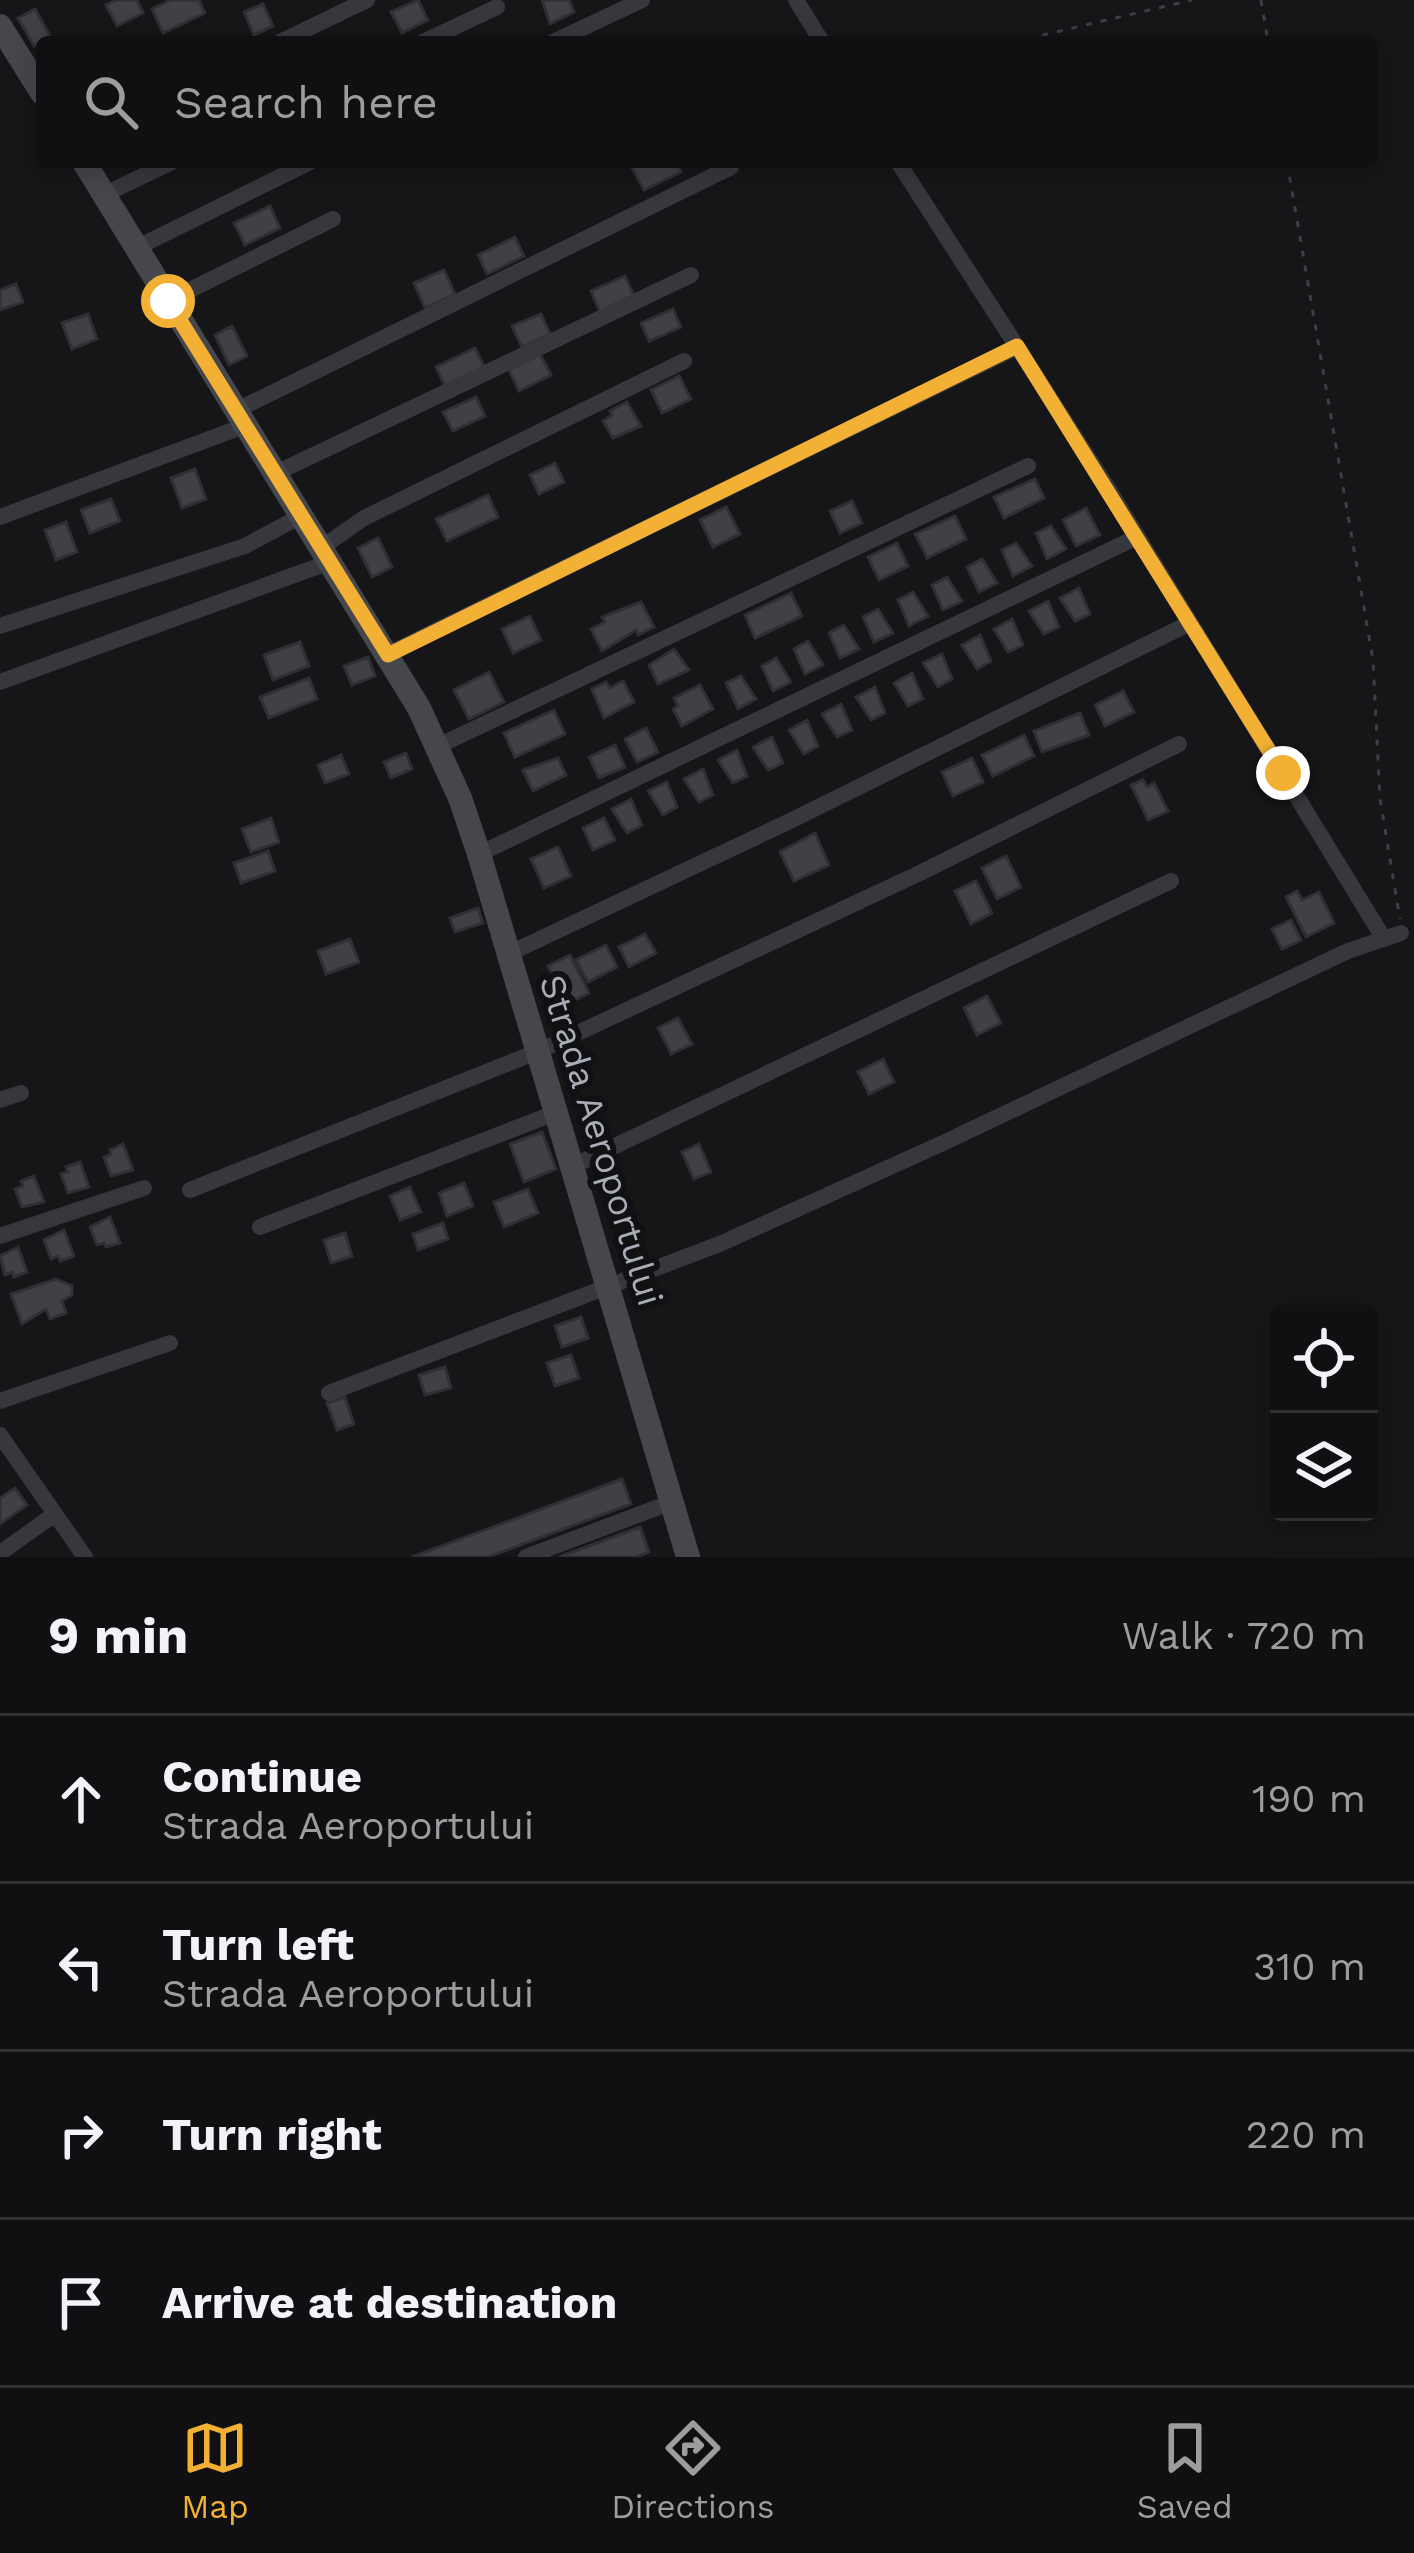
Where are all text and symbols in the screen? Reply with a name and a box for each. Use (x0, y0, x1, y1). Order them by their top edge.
search box (36, 36, 1378, 168)
icon: search (78, 69, 144, 135)
text: Search here (174, 76, 438, 129)
route start (141, 274, 195, 328)
route end (1256, 746, 1310, 800)
street label: Strada Aeroportului (531, 970, 671, 1311)
map controls (1270, 1305, 1378, 1521)
button: locate (1270, 1305, 1378, 1413)
button: layers (1270, 1413, 1378, 1521)
text: 9 min (48, 1606, 188, 1665)
text: Walk · 720 m (1122, 1613, 1366, 1658)
text: Continue (162, 1750, 362, 1803)
icon: ahead (48, 1766, 114, 1832)
text: 190 m (1252, 1776, 1366, 1821)
text: Strada Aeroportului (162, 1803, 534, 1848)
text: Turn left (162, 1918, 354, 1971)
icon: left (48, 1934, 114, 2000)
text: 310 m (1253, 1944, 1366, 1989)
text: Strada Aeroportului (162, 1971, 534, 2016)
icon: right (48, 2102, 114, 2168)
text: Turn right (162, 2108, 382, 2161)
text: 220 m (1246, 2112, 1366, 2157)
icon: arrive (48, 2270, 114, 2336)
text: Arrive at destination (162, 2276, 617, 2329)
tab: Map (181, 2415, 249, 2526)
tab: Directions (611, 2415, 774, 2526)
tab: Saved (1137, 2415, 1233, 2526)

